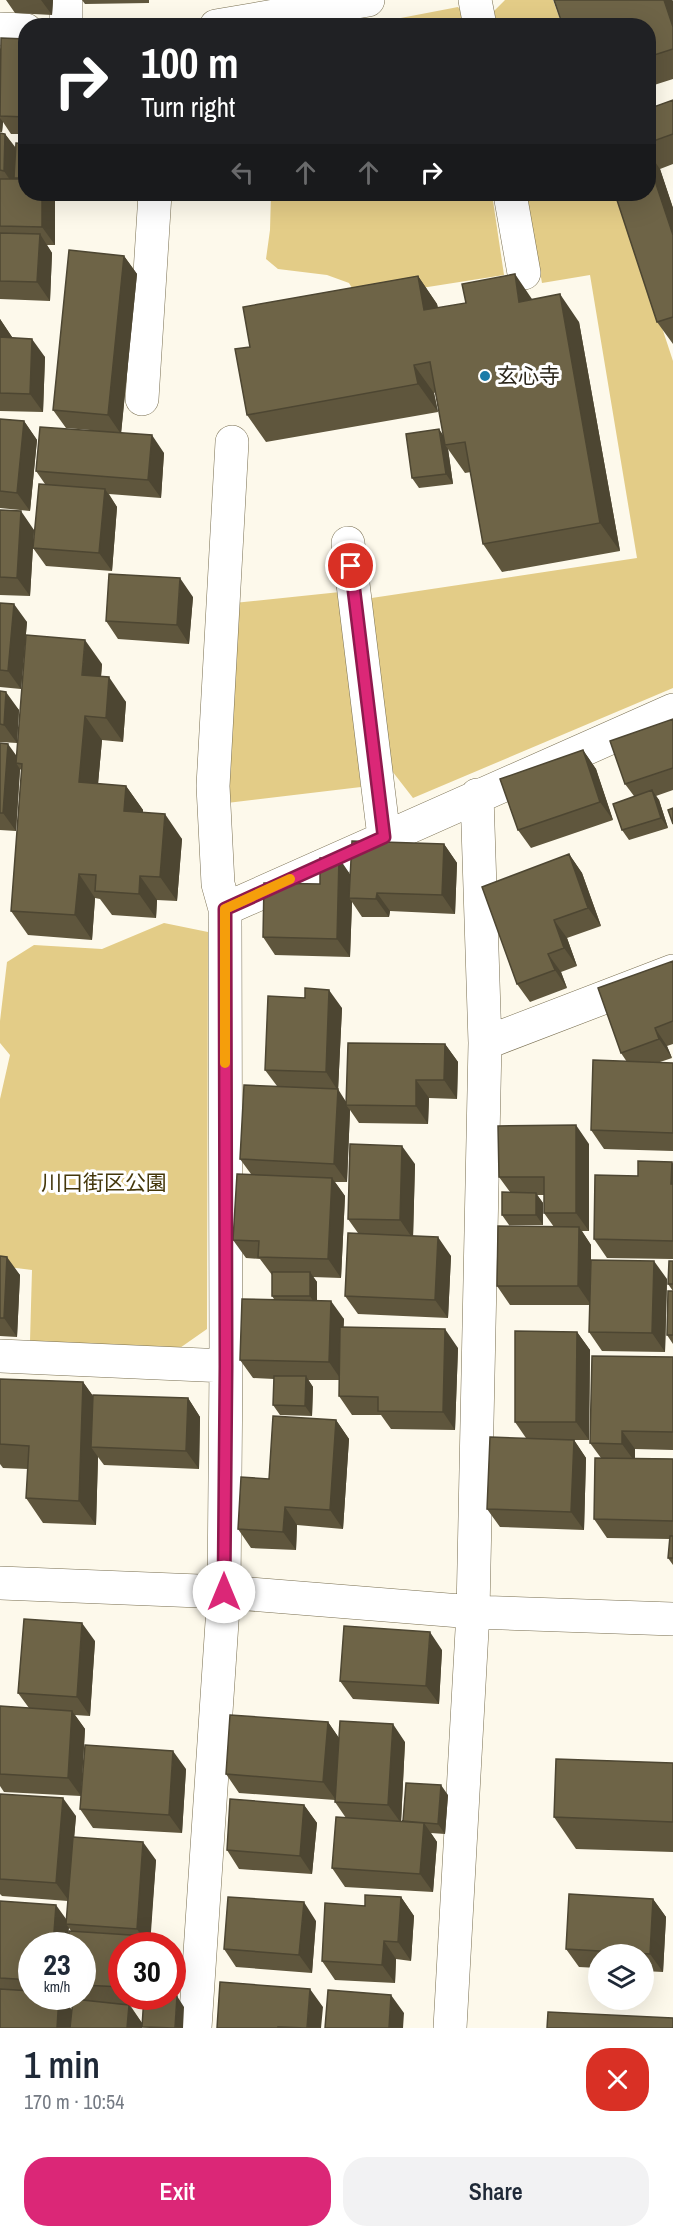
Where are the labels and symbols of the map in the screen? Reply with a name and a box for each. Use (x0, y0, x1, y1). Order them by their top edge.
place label: 玄心寺 (497, 361, 560, 390)
marker: 玄心寺 (478, 369, 492, 383)
pin (325, 540, 376, 591)
park label: 川口街区公園 (41, 1168, 167, 1197)
position arrow (192, 1560, 256, 1624)
speed limit sign: 30 (108, 1932, 186, 2010)

